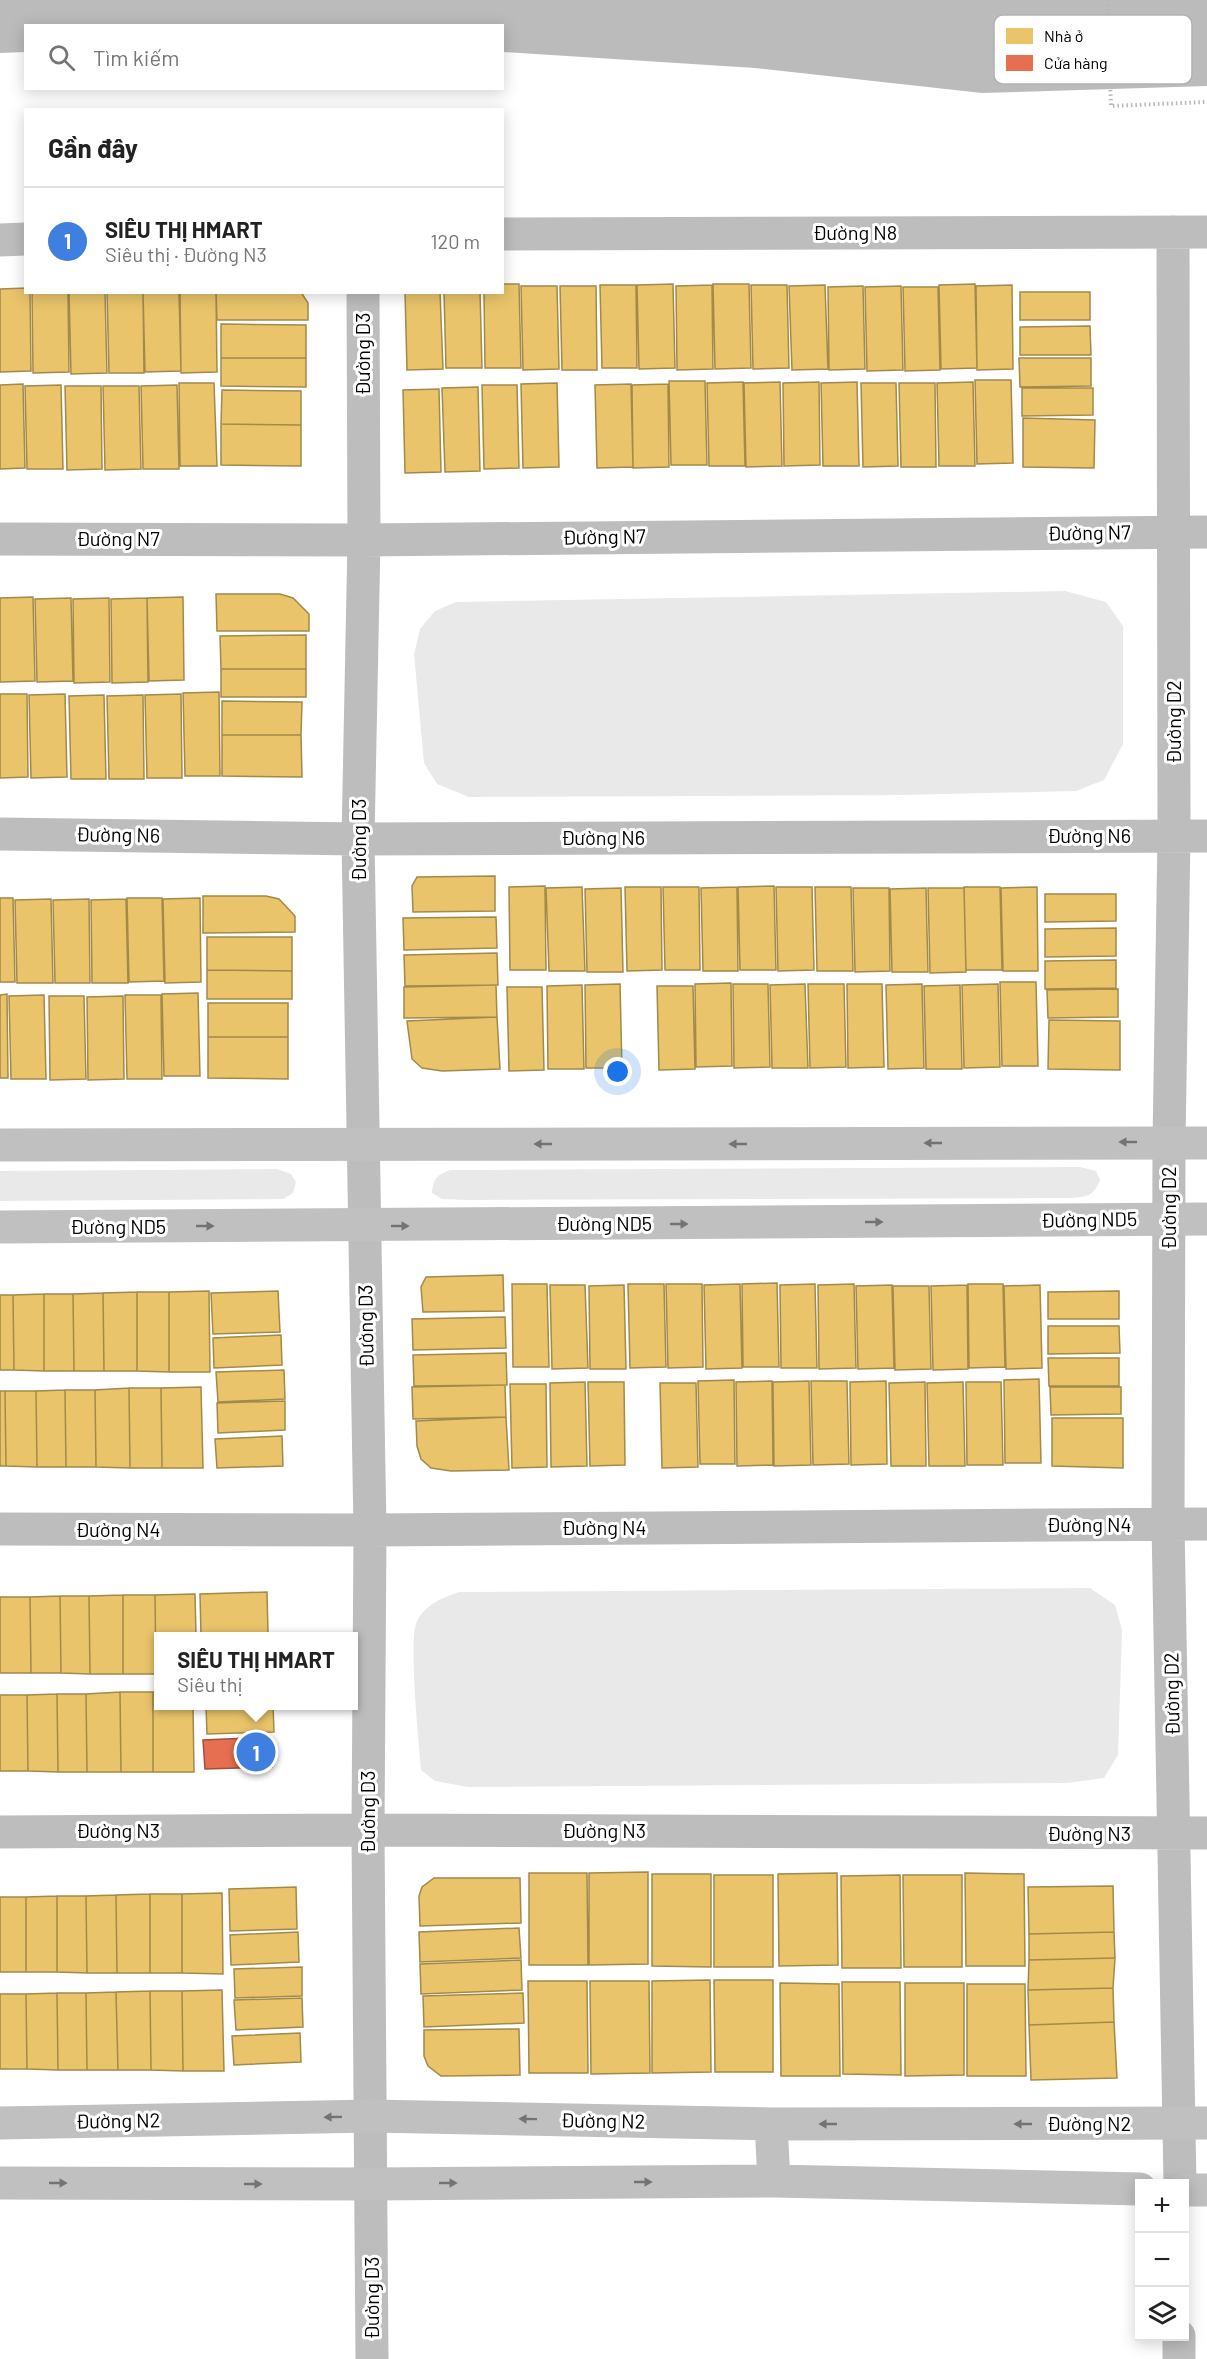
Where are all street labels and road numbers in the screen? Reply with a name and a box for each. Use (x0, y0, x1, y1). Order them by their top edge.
street label: Đường N8 (813, 220, 897, 244)
street label: Đường D3 (350, 312, 374, 396)
street label: Đường N7 (1047, 519, 1131, 545)
street label: Đường N7 (562, 523, 646, 549)
street label: Đường N7 (76, 526, 160, 550)
street label: Đường D2 (1161, 680, 1185, 764)
street label: Đường D3 (346, 798, 370, 882)
street label: Đường N6 (76, 821, 160, 847)
street label: Đường N6 (1047, 823, 1131, 847)
street label: Đường N6 (561, 825, 645, 849)
street label: Đường D2 (1156, 1166, 1180, 1250)
street label: Đường ND5 (1041, 1206, 1137, 1232)
street label: Đường ND5 (556, 1211, 652, 1235)
street label: Đường ND5 (70, 1214, 166, 1238)
street label: Đường D3 (352, 1284, 378, 1368)
street label: Đường N4 (1047, 1512, 1131, 1536)
street label: Đường N4 (562, 1515, 646, 1539)
street label: Đường N4 (76, 1517, 160, 1541)
street label: Đường D2 (1158, 1652, 1184, 1736)
street label: Đường D3 (355, 1770, 379, 1854)
street label: Đường N3 (76, 1818, 160, 1842)
street label: Đường N3 (562, 1818, 646, 1842)
street label: Đường N3 (1047, 1821, 1131, 1845)
street label: Đường N2 (75, 2107, 160, 2133)
street label: Đường N2 (561, 2107, 646, 2133)
street label: Đường N2 (1047, 2111, 1131, 2135)
street label: Đường D3 (359, 2256, 383, 2340)

